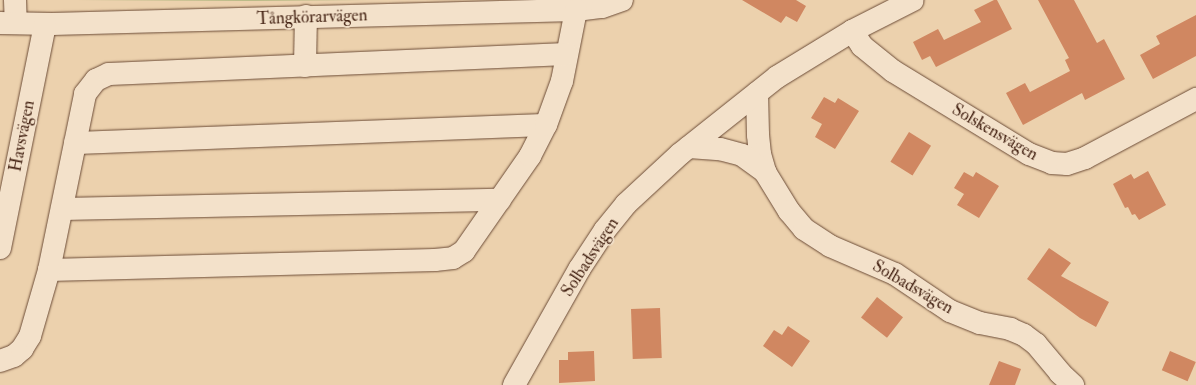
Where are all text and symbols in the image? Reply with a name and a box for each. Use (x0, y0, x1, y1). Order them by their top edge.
street label: Tångkörarvägen (256, 5, 368, 29)
street label: Havsvägen (5, 99, 39, 173)
street label: Solskensvägen (948, 99, 1042, 165)
street label: Solbadsvägen (557, 214, 623, 300)
street label: Solbadsvägen (869, 256, 957, 318)

